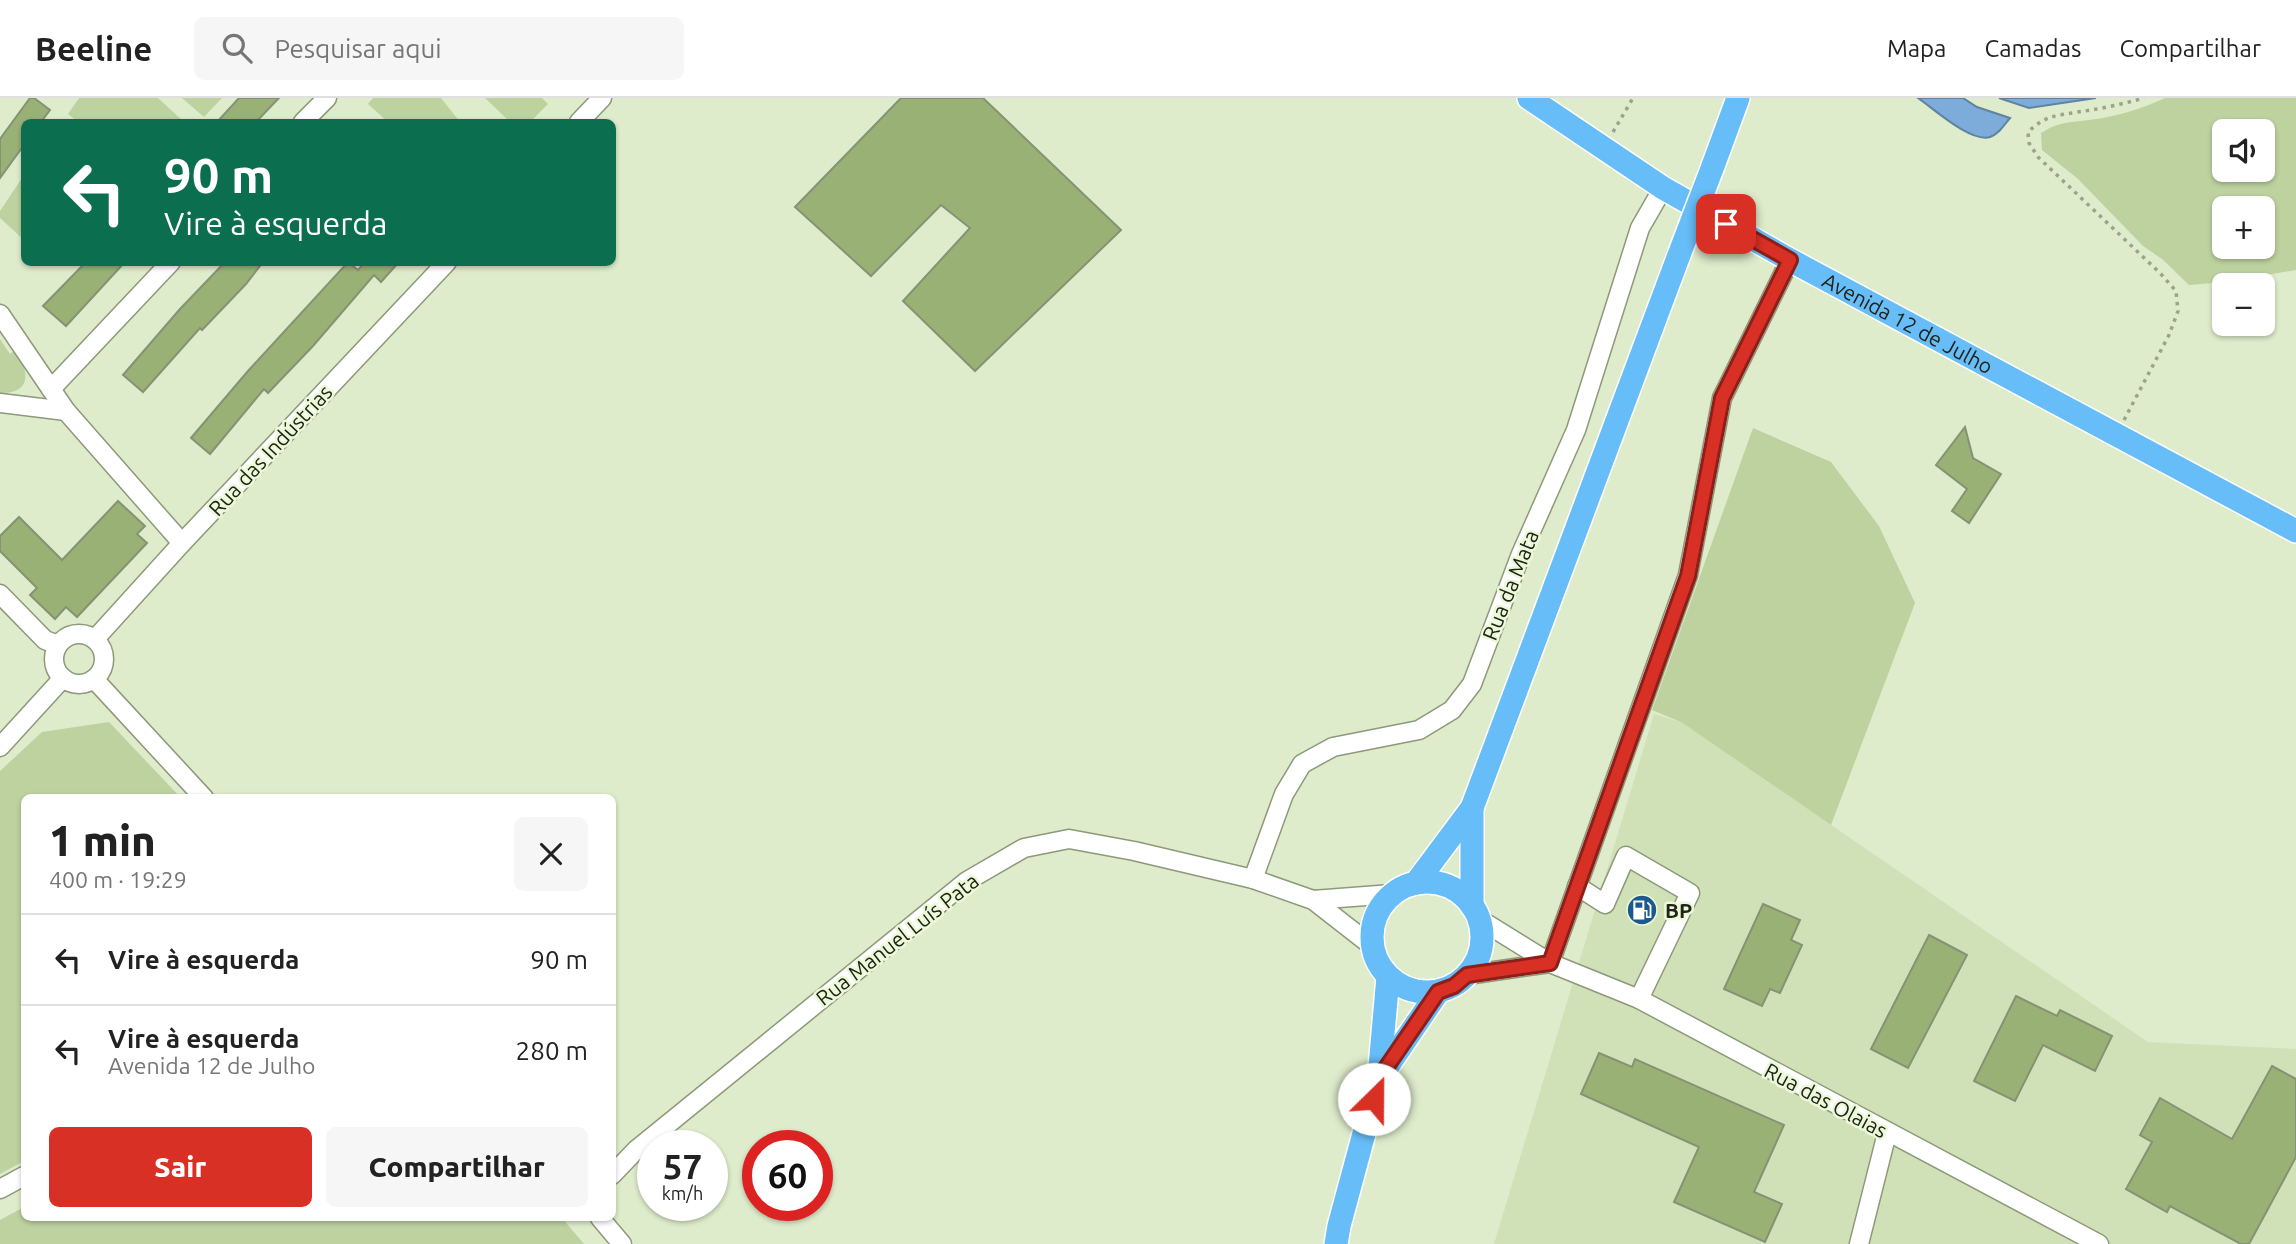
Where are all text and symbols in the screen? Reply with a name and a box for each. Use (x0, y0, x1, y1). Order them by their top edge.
search box (194, 17, 684, 80)
icon: search (218, 29, 256, 67)
text: Beeline (35, 30, 152, 67)
text: Pesquisar aqui (274, 34, 442, 63)
text: Mapa (1887, 35, 1946, 62)
text: Camadas (1984, 35, 2081, 62)
text: Compartilhar (2119, 35, 2261, 62)
map controls (2212, 119, 2275, 336)
button: sound (2212, 119, 2275, 182)
icon: left (49, 147, 140, 238)
text: 90 m (164, 147, 273, 202)
pin (1696, 194, 1756, 254)
button: + (2212, 196, 2275, 259)
text: Vire à esquerda (164, 205, 387, 241)
icon: arrive (1707, 205, 1745, 243)
street label: Avenida 12 de Julho (1819, 268, 1997, 378)
button: − (2212, 273, 2275, 336)
street label: Rua das Indústrias (203, 380, 337, 520)
street label: Rua da Mata (1477, 526, 1543, 644)
text: 1 min (49, 817, 156, 864)
button: close (514, 817, 588, 891)
text: 400 m · 19:29 (49, 867, 187, 892)
street label: Rua Manuel Luís Pata (811, 868, 983, 1010)
fuel station icon: BP (1625, 893, 1659, 927)
place label: BP (1665, 898, 1692, 922)
icon: left (49, 941, 87, 979)
text: Vire à esquerda (108, 945, 299, 974)
text: 90 m (530, 945, 588, 974)
text: Vire à esquerda (108, 1024, 299, 1053)
icon: left (49, 1032, 87, 1070)
text: 280 m (516, 1036, 588, 1065)
text: Avenida 12 de Julho (108, 1053, 315, 1078)
street label: Rua das Olaias (1761, 1058, 1891, 1142)
position arrow (1337, 1062, 1411, 1136)
button: Sair (49, 1127, 312, 1207)
button: Compartilhar (326, 1127, 588, 1207)
speed limit sign: 60 (742, 1130, 833, 1221)
text: 57 (663, 1146, 702, 1186)
text: km/h (662, 1183, 703, 1203)

